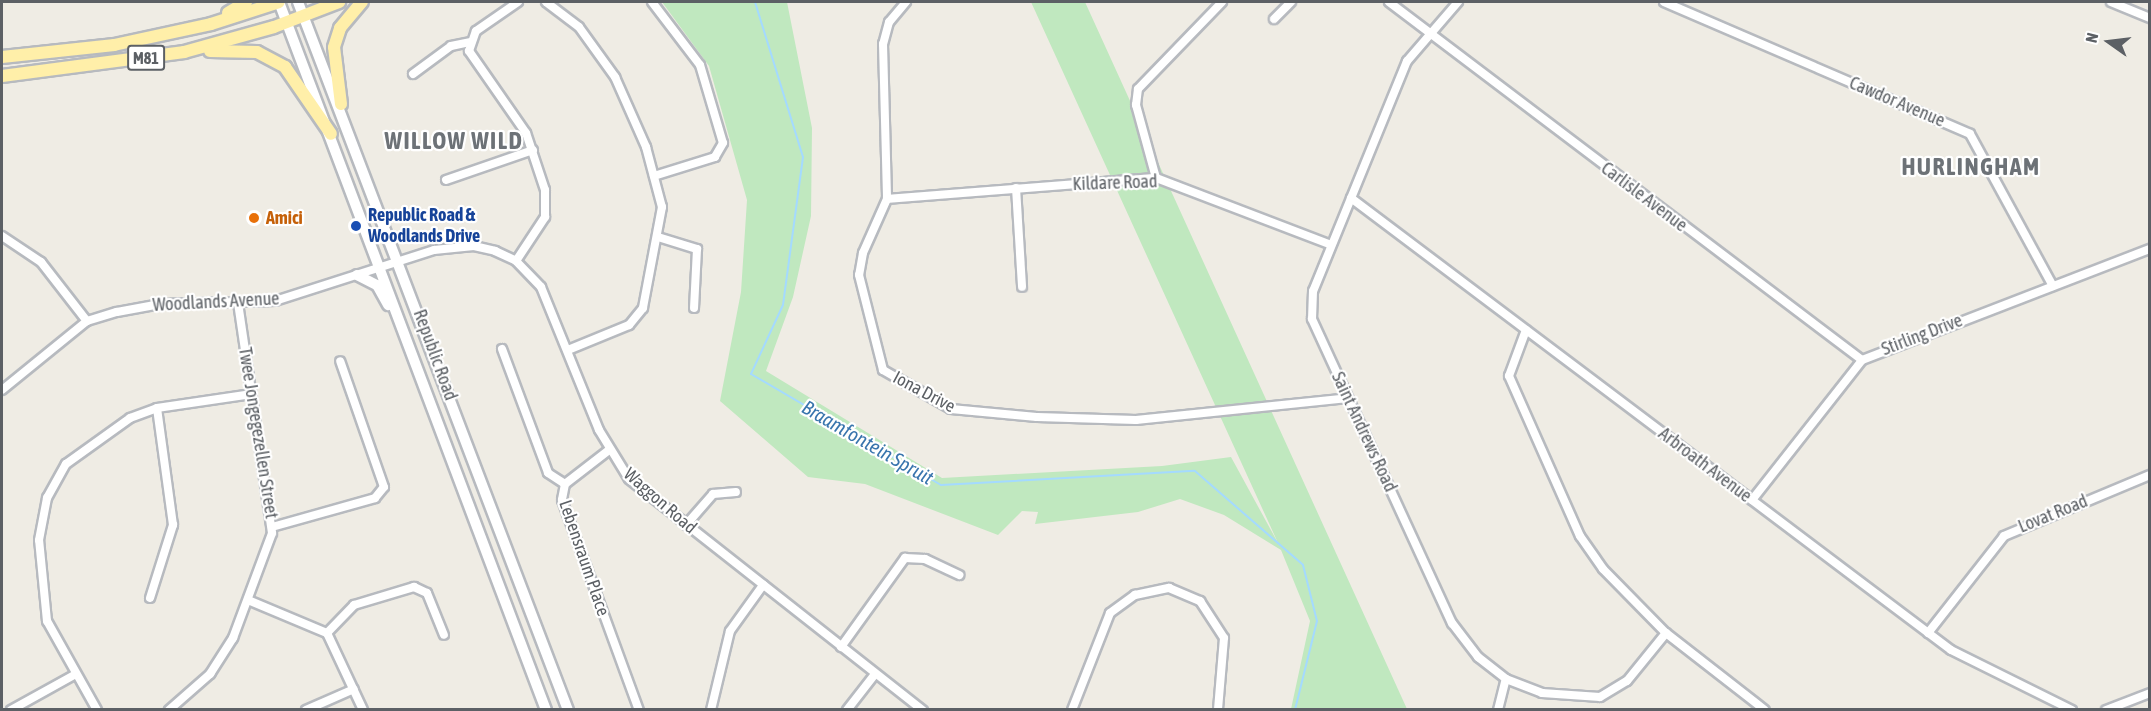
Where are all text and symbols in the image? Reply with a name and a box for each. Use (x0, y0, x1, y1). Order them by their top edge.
north arrow (2079, 12, 2139, 72)
text: N (2082, 31, 2101, 44)
road number: M81 (126, 45, 166, 71)
street label: Cawdor Avenue (1846, 72, 1948, 132)
district label: WILLOW WILD (385, 127, 523, 155)
district label: HURLINGHAM (1901, 153, 2041, 181)
street label: Carlisle Avenue (1597, 158, 1691, 236)
street label: Kildare Road (1072, 171, 1158, 195)
place label: Republic Road & Woodlands Drive (368, 205, 480, 248)
place label: Amici (266, 207, 303, 229)
marker: Amici (247, 211, 261, 225)
marker: Republic Road & Woodlands Drive (349, 219, 363, 233)
street label: Woodlands Avenue (152, 288, 280, 316)
street label: Republic Road (409, 307, 461, 403)
street label: Stirling Drive (1878, 310, 1966, 360)
street label: Twee Jongegezellen Street (234, 346, 282, 520)
street label: Iona Drive (889, 367, 959, 417)
street label: Saint Andrews Road (1327, 369, 1401, 495)
water label: Braamfontein Spruit (798, 395, 938, 489)
street label: Arbroath Avenue (1654, 423, 1756, 507)
street label: Waggon Road (619, 463, 701, 539)
street label: Lovat Road (2015, 490, 2091, 538)
street label: Lebensraum Place (554, 497, 614, 619)

